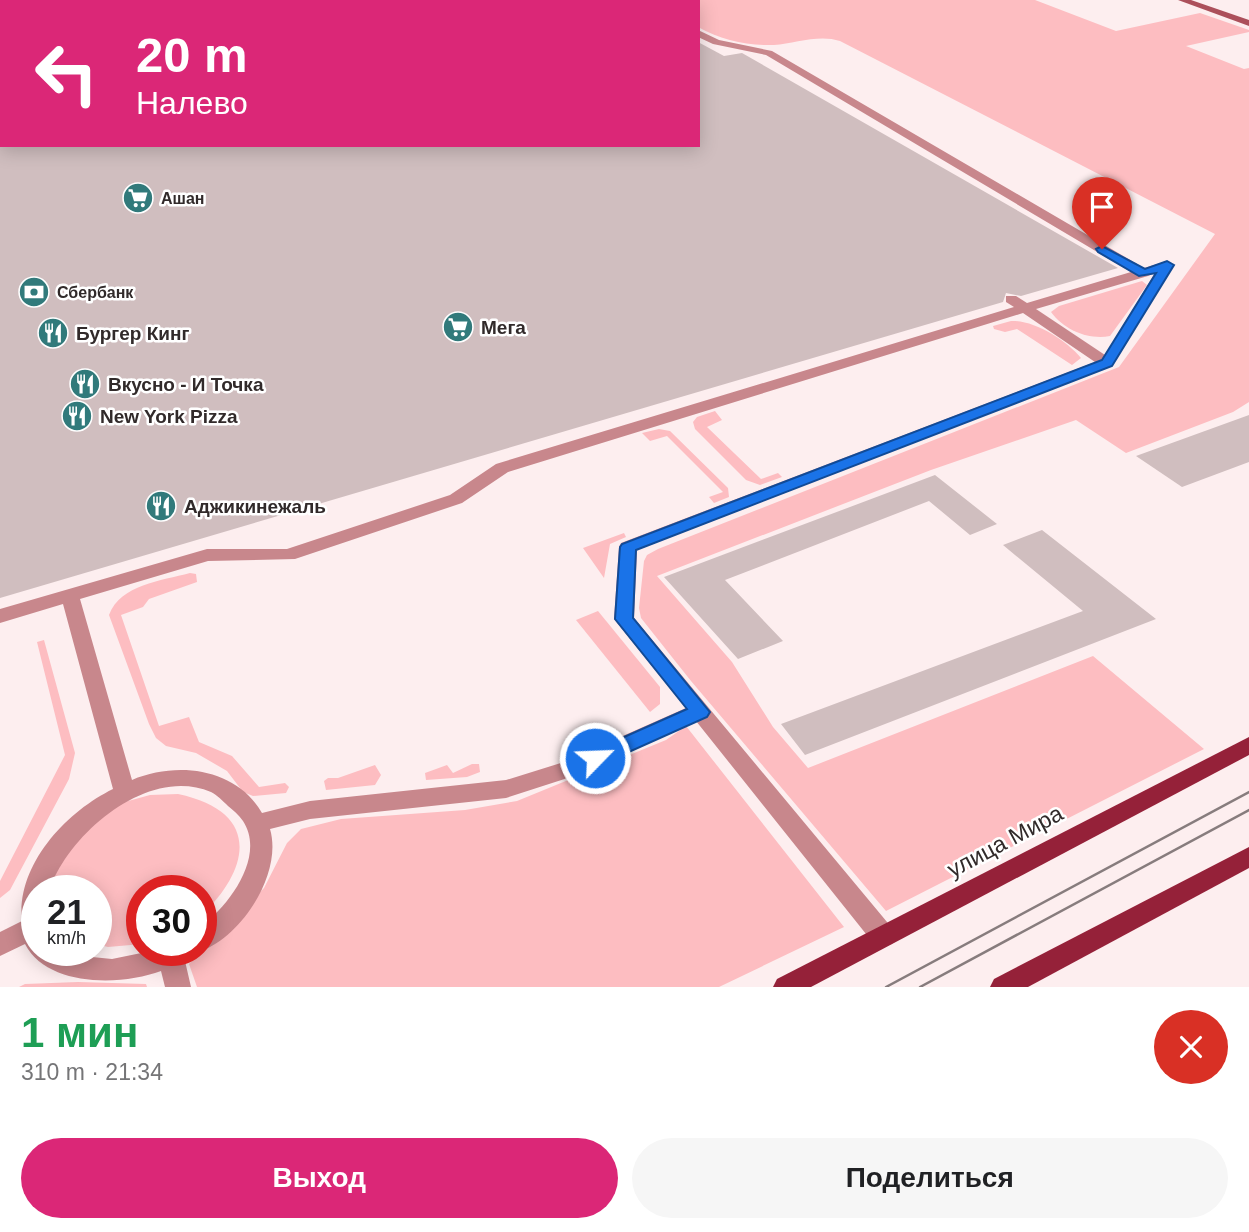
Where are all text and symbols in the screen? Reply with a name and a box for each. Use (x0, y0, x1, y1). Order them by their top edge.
icon: left (21, 28, 112, 119)
text: 20 m (136, 28, 248, 82)
text: Налево (136, 85, 248, 121)
pin (1072, 177, 1132, 249)
supermarket icon: Ашан (121, 181, 155, 215)
icon: arrive (1083, 188, 1121, 226)
place label: Ашан (161, 190, 204, 207)
bank icon: Сбербанк (17, 275, 51, 309)
place label: Сбербанк (57, 284, 134, 301)
supermarket icon: Мега (441, 310, 475, 344)
restaurant icon: Бургер Кинг (36, 316, 70, 350)
place label: Мега (481, 317, 526, 338)
place label: Бургер Кинг (76, 323, 189, 344)
restaurant icon: Вкусно - И Точка (68, 367, 102, 401)
place label: Вкусно - И Точка (108, 374, 264, 395)
restaurant icon: New York Pizza (60, 399, 94, 433)
place label: New York Pizza (100, 406, 238, 427)
restaurant icon: Аджикинежаль (144, 489, 178, 523)
place label: Аджикинежаль (184, 496, 326, 517)
position arrow (558, 721, 632, 795)
street label: улица Мира (943, 800, 1067, 882)
speed limit sign: 30 (126, 875, 217, 966)
text: 21 (47, 892, 86, 931)
text: km/h (47, 928, 86, 948)
text: 1 мин (21, 1009, 138, 1056)
button: close (1154, 1010, 1228, 1084)
text: 310 m · 21:34 (21, 1059, 163, 1085)
button: Выход (21, 1138, 618, 1218)
button: Поделиться (632, 1138, 1228, 1218)

